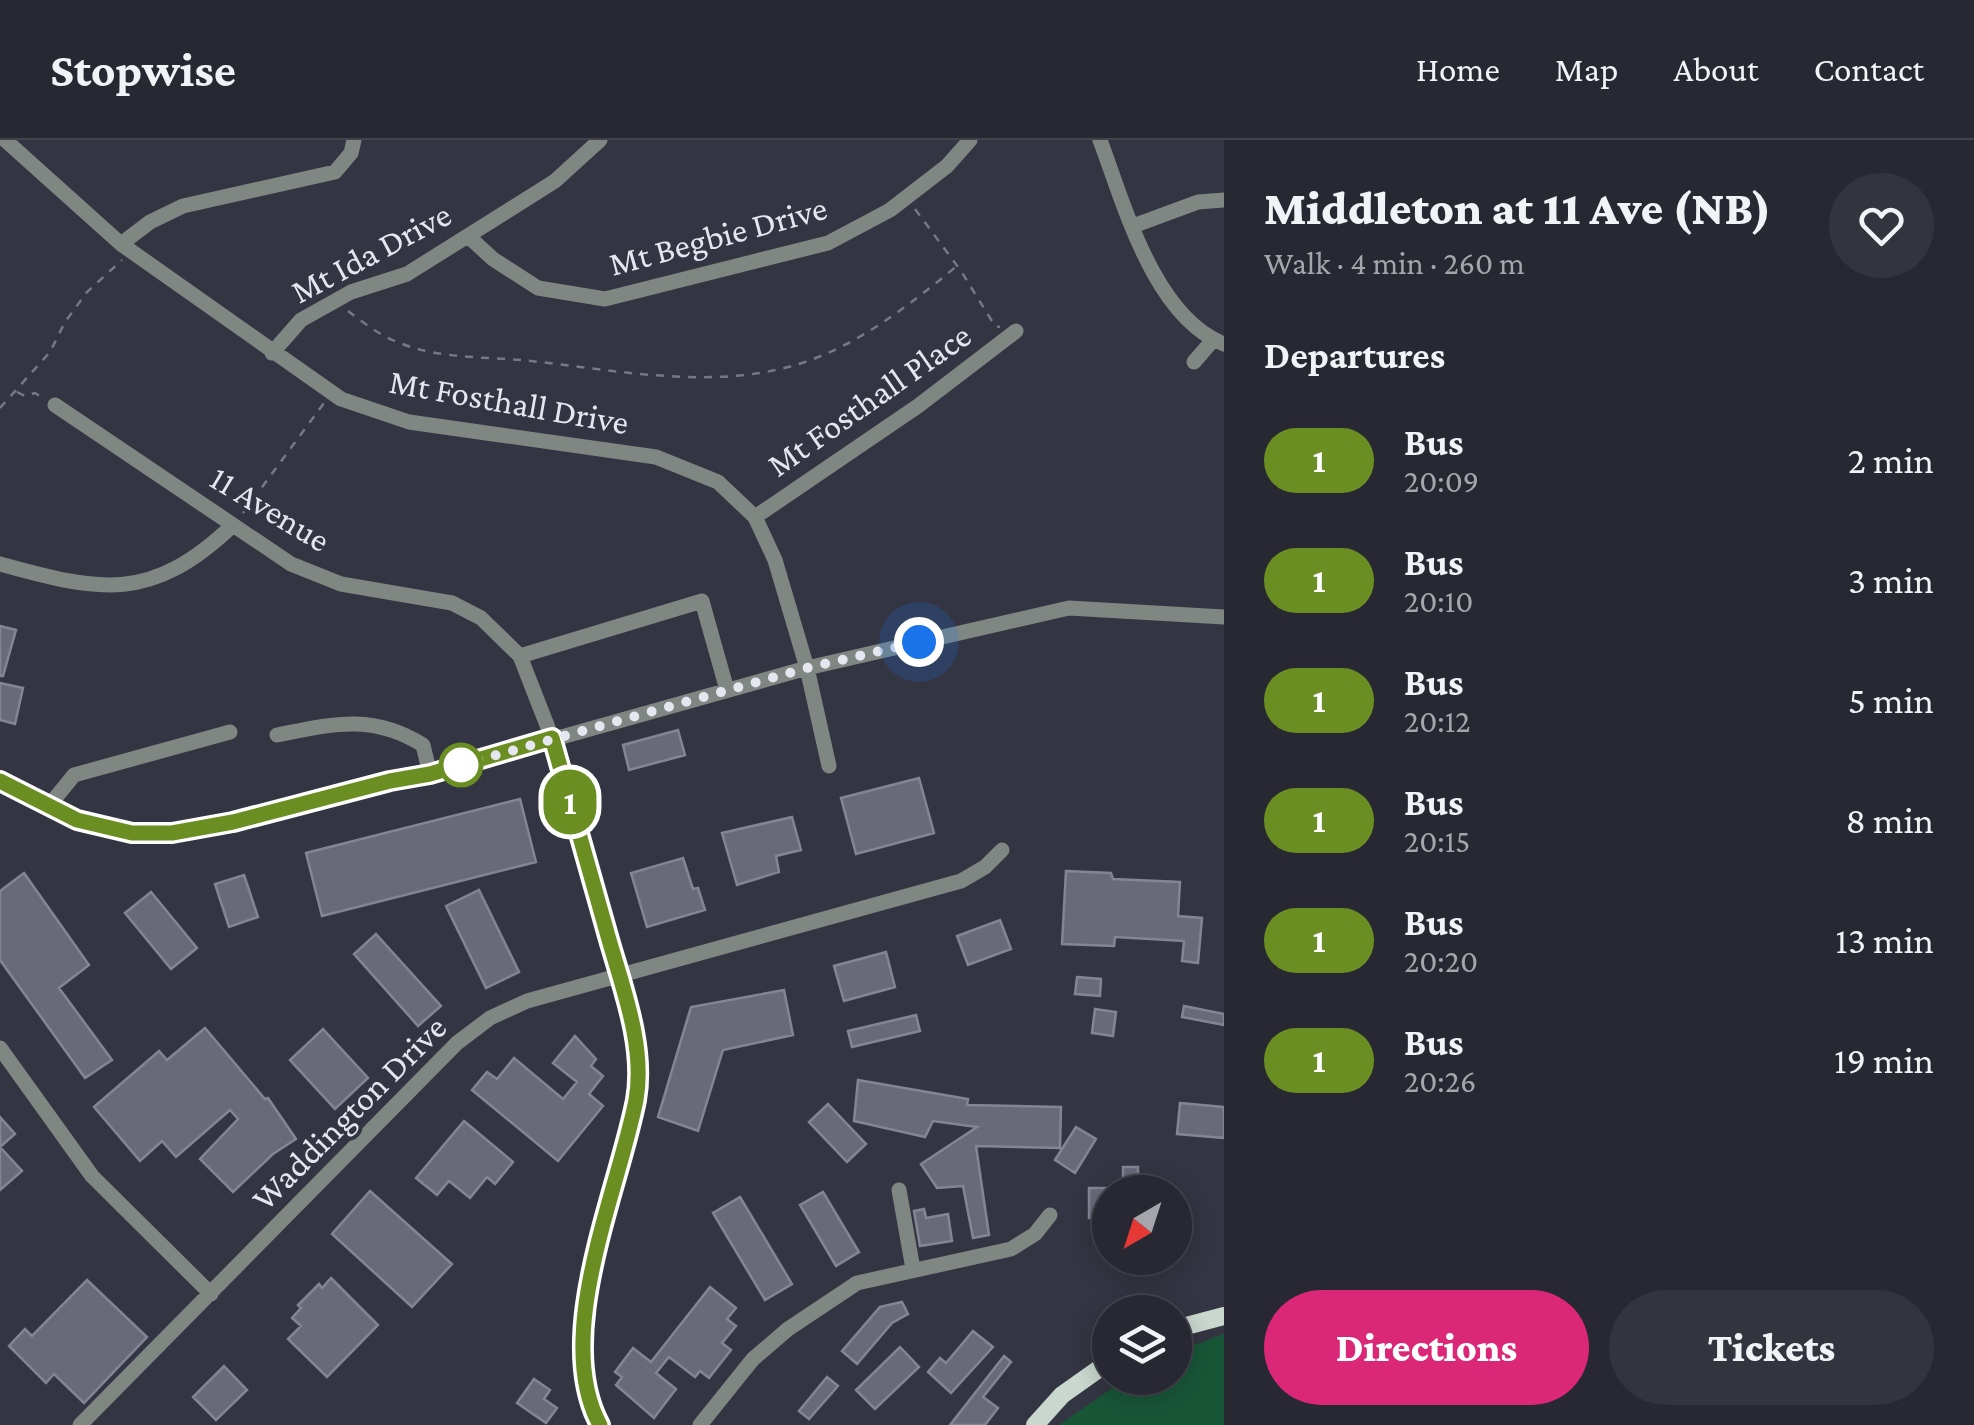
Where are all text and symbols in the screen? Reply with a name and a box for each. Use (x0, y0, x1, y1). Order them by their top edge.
text: Stopwise (50, 43, 236, 96)
text: Home (1416, 50, 1500, 89)
text: Map (1555, 50, 1618, 89)
text: About (1673, 50, 1759, 89)
text: Contact (1814, 50, 1924, 89)
button: heart (1829, 173, 1934, 278)
text: Middleton at 11 Ave (NB) (1264, 181, 1771, 234)
street label: Mt Begbie Drive (605, 188, 831, 284)
street label: Mt Ida Drive (285, 195, 457, 311)
text: Walk · 4 min · 260 m (1264, 245, 1525, 281)
street label: Mt Fosthall Place (760, 315, 978, 485)
text: Departures (1264, 334, 1445, 376)
street label: Mt Fosthall Drive (386, 362, 632, 442)
text: Bus (1404, 421, 1463, 463)
text: 2 min (1848, 439, 1934, 481)
text: 1 (1312, 441, 1326, 480)
street label: 11 Avenue (203, 458, 337, 560)
text: 20:09 (1404, 463, 1479, 499)
text: Bus (1404, 541, 1463, 583)
text: 3 min (1848, 559, 1934, 601)
text: 1 (1312, 561, 1326, 600)
text: 20:10 (1404, 583, 1473, 619)
your location (894, 617, 944, 667)
text: Bus (1404, 661, 1463, 703)
text: 5 min (1848, 679, 1934, 721)
text: 1 (1312, 681, 1326, 720)
text: 20:12 (1404, 703, 1471, 739)
unlabelled marker (440, 744, 482, 786)
line badge: 1 (538, 770, 602, 834)
text: Bus (1404, 781, 1463, 823)
text: 1 (563, 783, 577, 822)
text: 8 min (1846, 799, 1934, 841)
text: 1 (1312, 801, 1326, 840)
text: 20:15 (1404, 823, 1470, 859)
text: Bus (1404, 901, 1463, 943)
text: 13 min (1835, 919, 1934, 961)
text: 1 (1312, 921, 1326, 960)
text: 20:20 (1404, 943, 1478, 979)
street label: Waddington Drive (244, 1008, 454, 1218)
text: Bus (1404, 1021, 1463, 1063)
text: 19 min (1834, 1039, 1934, 1081)
text: 1 (1312, 1041, 1326, 1080)
text: 20:26 (1404, 1063, 1476, 1099)
north arrow (1092, 1175, 1192, 1275)
map controls (1092, 1175, 1192, 1395)
button: Directions (1264, 1290, 1589, 1405)
button: Tickets (1609, 1290, 1934, 1405)
button: layers (1092, 1295, 1192, 1395)

